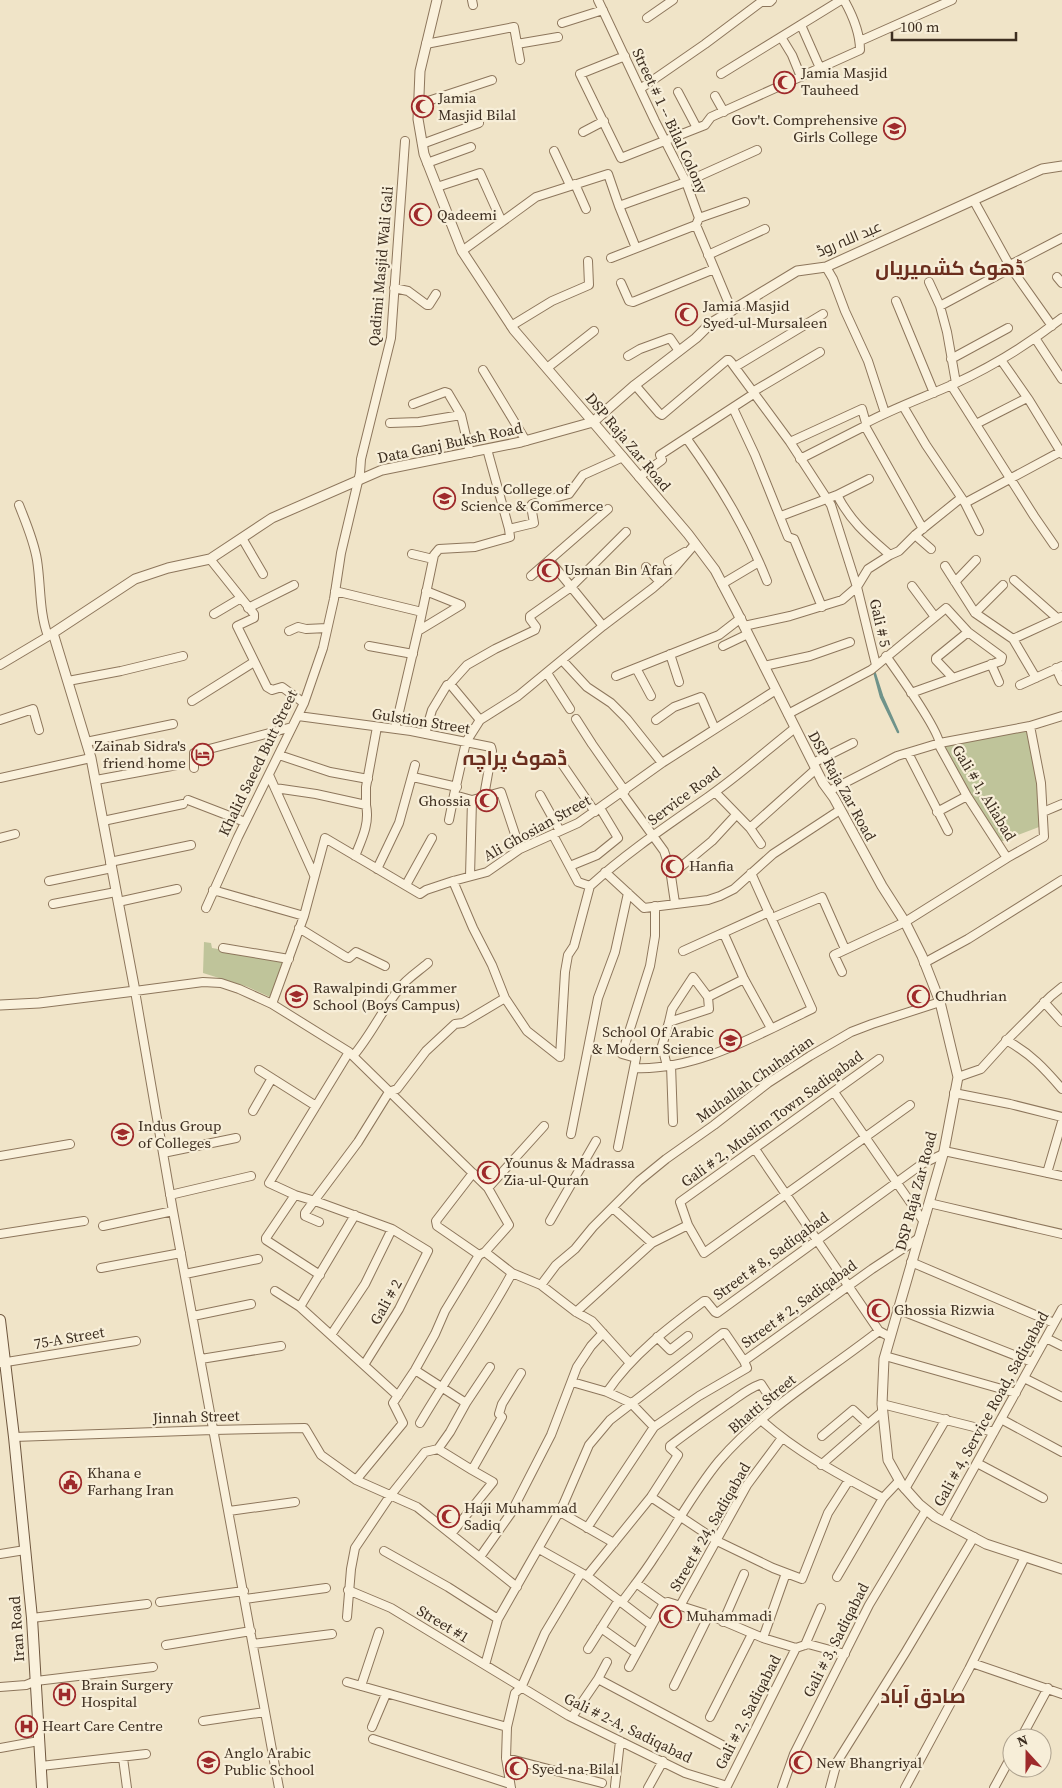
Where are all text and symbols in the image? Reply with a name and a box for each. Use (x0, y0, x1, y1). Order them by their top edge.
scale bar (892, 10, 1016, 42)
text: 100 m (900, 16, 940, 37)
street label: Street # 1 -- Bilal Colony (628, 45, 713, 197)
place label: Jamia Masjid Tauheed (800, 62, 888, 100)
mosque icon: Jamia Masjid Tauheed (773, 70, 797, 94)
place label: Jamia Masjid Bilal (437, 87, 517, 125)
mosque icon: Jamia Masjid Bilal (410, 95, 434, 119)
place label: Gov't. Comprehensive Girls College (731, 109, 878, 147)
school or university icon: Gov't. Comprehensive Girls College (882, 117, 906, 141)
street label: Qadimi Masjid Wali Gali (363, 185, 398, 347)
mosque icon: Qadeemi (409, 203, 433, 227)
place label: Qadeemi (437, 204, 497, 225)
street label: عبد اللہ روڈ (813, 215, 885, 262)
district label: ڈھوک کشمیریاں (875, 254, 1025, 282)
place label: Jamia Masjid Syed-ul-Mursaleen (702, 295, 828, 333)
mosque icon: Jamia Masjid Syed-ul-Mursaleen (675, 303, 699, 327)
street label: DSP Raja Zar Road (581, 388, 676, 496)
street label: Data Ganj Buksh Road (376, 417, 525, 468)
place label: Indus College of Science & Commerce (461, 478, 604, 516)
school or university icon: Indus College of Science & Commerce (433, 486, 457, 510)
mosque icon: Usman Bin Afan (536, 558, 560, 582)
place label: Usman Bin Afan (564, 559, 673, 580)
street label: Gali # 5 (865, 597, 896, 649)
street label: Khalid Saeed Butt Street (213, 686, 302, 839)
street label: Gulstion Street (371, 702, 472, 739)
street label: DSP Raja Zar Road (803, 727, 882, 845)
place label: Zainab Sidra's friend home (94, 735, 186, 773)
street label: Gali # 1, Aliabad (947, 741, 1022, 845)
hotel icon: Zainab Sidra's friend home (190, 743, 214, 767)
district label: ڈھوک پراچہ (463, 744, 567, 772)
street label: Service Road (643, 761, 725, 830)
mosque icon: Ghossia (475, 789, 499, 813)
street label: Ali Ghosian Street (479, 789, 594, 866)
place label: Ghossia (418, 790, 471, 811)
mosque icon: Hanfia (661, 854, 685, 878)
place label: Hanfia (689, 855, 734, 876)
place label: Rawalpindi Grammer School (Boys Campus) (313, 977, 460, 1015)
mosque icon: Chudhrian (907, 984, 931, 1008)
school or university icon: Rawalpindi Grammer School (Boys Campus) (285, 985, 309, 1009)
place label: Chudhrian (935, 985, 1007, 1006)
place label: School Of Arabic & Modern Science (592, 1021, 714, 1059)
school or university icon: School Of Arabic & Modern Science (718, 1029, 742, 1053)
street label: Muhallah Chuharian (692, 1030, 818, 1127)
street label: Gali # 2, Muslim Town Sadiqabad (676, 1045, 867, 1192)
place label: Indus Group of Colleges (138, 1115, 222, 1153)
school or university icon: Indus Group of Colleges (110, 1123, 134, 1147)
street label: DSP Raja Zar Road (889, 1128, 942, 1253)
place label: Younus & Madrassa Zia-ul-Quran (504, 1152, 635, 1190)
mosque icon: Younus & Madrassa Zia-ul-Quran (476, 1160, 500, 1184)
street label: Street # 8, Sadiqabad (709, 1206, 833, 1305)
street label: Street # 2, Sadiqabad (737, 1254, 861, 1353)
street label: Gali # 2 (364, 1275, 407, 1328)
mosque icon: Ghossia Rizwia (866, 1298, 890, 1322)
place label: Ghossia Rizwia (894, 1299, 995, 1320)
street label: Gali # 4, Service Road, Sadiqabad (928, 1307, 1053, 1510)
street label: 75-A Street (32, 1321, 106, 1354)
street label: Bhatti Street (723, 1369, 800, 1438)
street label: Jinnah Street (151, 1404, 240, 1429)
street label: Street # 24, Sadiqabad (664, 1458, 755, 1595)
place label: Khana e Farhang Iran (87, 1462, 174, 1500)
public building icon: Khana e Farhang Iran (59, 1470, 83, 1494)
place label: Haji Muhammad Sadiq (464, 1497, 577, 1535)
mosque icon: Haji Muhammad Sadiq (436, 1505, 460, 1529)
street label: Gali # 3, Sadiqabad (798, 1578, 874, 1701)
street label: Iran Road (4, 1595, 29, 1663)
street label: Street #1 (413, 1600, 473, 1647)
mosque icon: Muhammadi (658, 1604, 682, 1628)
place label: Muhammadi (686, 1605, 772, 1626)
street label: Gali # 2, Sadiqabad (710, 1650, 786, 1773)
place label: Brain Surgery Hospital (81, 1674, 174, 1712)
hospital icon: Brain Surgery Hospital (53, 1682, 77, 1706)
district label: صادق آباد (880, 1682, 966, 1710)
street label: Gali # 2-A, Sadiqabad (561, 1687, 696, 1768)
hospital icon: Heart Care Centre (14, 1714, 38, 1738)
place label: Heart Care Centre (42, 1715, 163, 1736)
north arrow (1002, 1728, 1052, 1778)
text: N (1014, 1730, 1031, 1752)
place label: Anglo Arabic Public School (224, 1742, 315, 1780)
school or university icon: Anglo Arabic Public School (196, 1750, 220, 1774)
mosque icon: New Bhangriyal (788, 1751, 812, 1775)
place label: New Bhangriyal (816, 1752, 923, 1773)
mosque icon: Syed-na-Bilal (504, 1757, 528, 1781)
place label: Syed-na-Bilal (532, 1758, 620, 1779)

